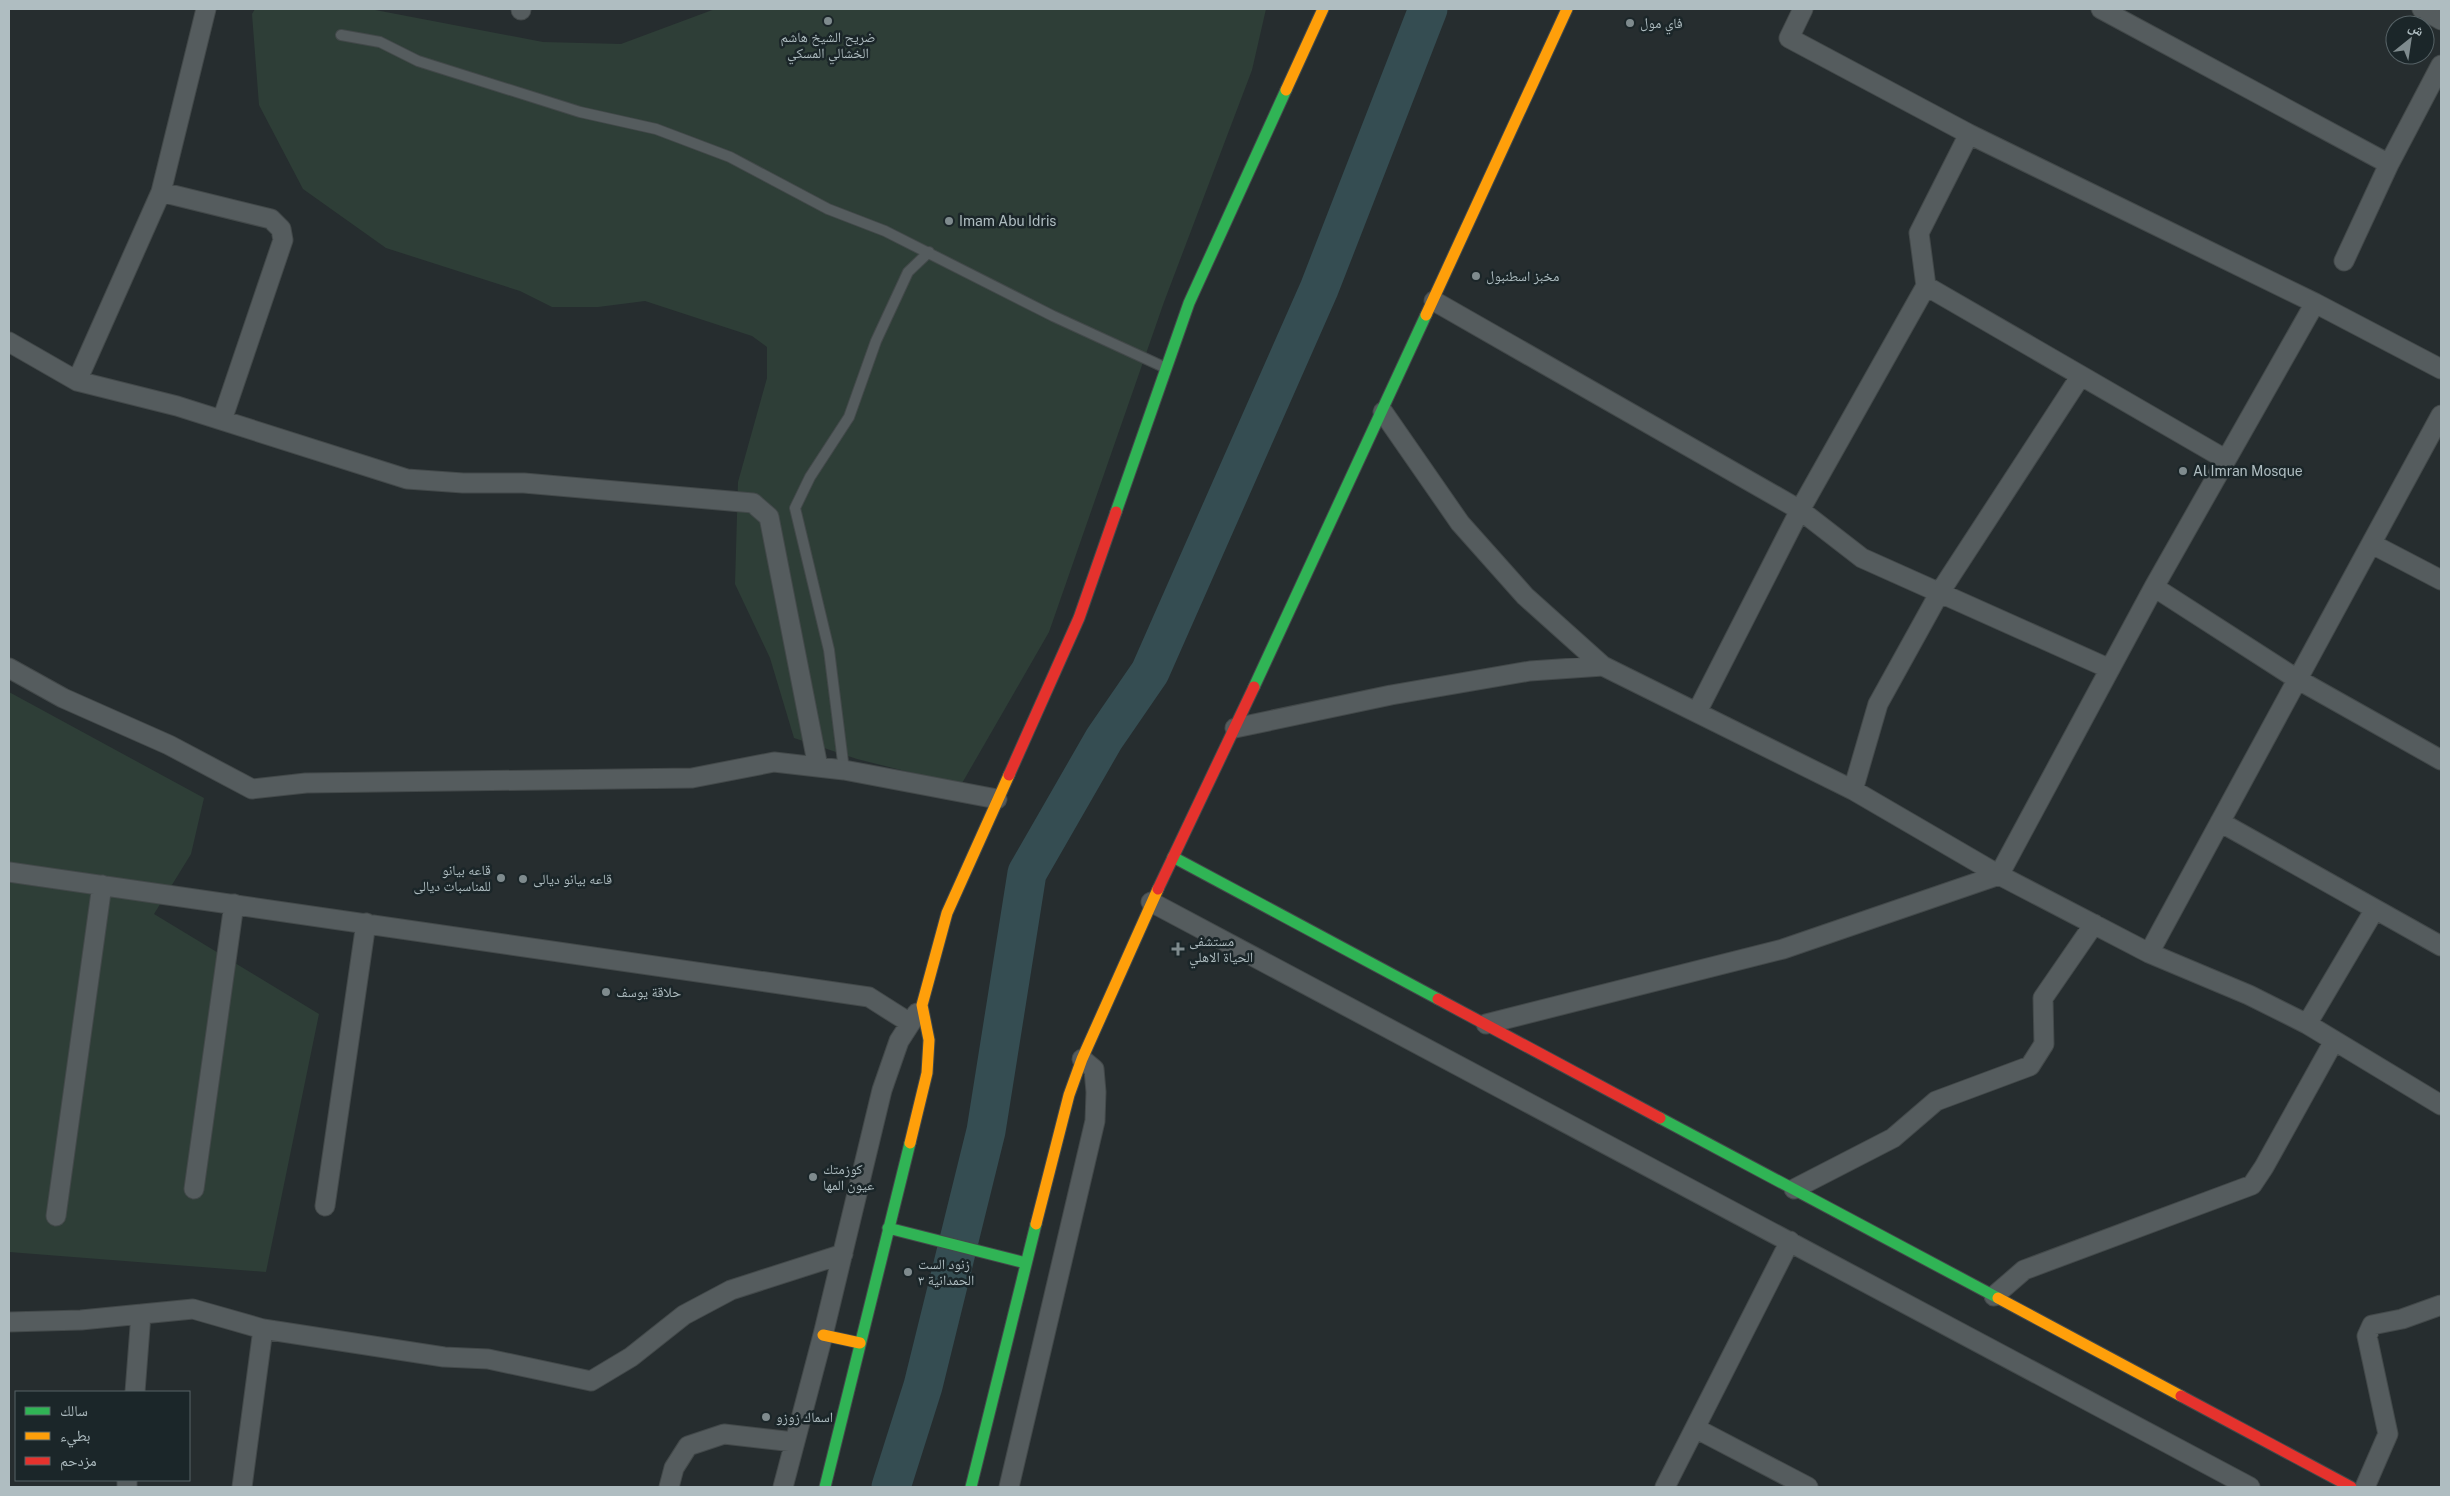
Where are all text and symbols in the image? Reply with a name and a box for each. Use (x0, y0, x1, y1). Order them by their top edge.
marker: ضريح الشيخ هاشم الخشالي المسكي (822, 15, 834, 27)
place label: فاي مول (1640, 15, 1683, 35)
north arrow (2385, 15, 2435, 65)
marker: فاي مول (1624, 17, 1636, 29)
text: ش (2406, 18, 2427, 40)
place label: ضريح الشيخ هاشم الخشالي المسكي (781, 29, 875, 65)
place label: Imam Abu Idris (959, 213, 1056, 229)
marker: Imam Abu Idris (943, 215, 955, 227)
place label: مخبز اسطنبول (1486, 268, 1559, 285)
marker: مخبز اسطنبول (1470, 270, 1482, 282)
place label: Al Imran Mosque (2193, 463, 2303, 479)
marker: Al Imran Mosque (2177, 465, 2189, 477)
place label: قاعه بيانو للمناسبات ديالى (413, 862, 491, 895)
place label: قاعه بيانو ديالى (533, 871, 612, 888)
marker: قاعه بيانو للمناسبات ديالى (495, 872, 507, 884)
marker: قاعه بيانو ديالى (517, 873, 529, 885)
place label: مستشفى الحياة الاهلي (1189, 933, 1253, 969)
marker: مستشفى الحياة الاهلي (1171, 942, 1185, 956)
place label: حلاقة يوسف (616, 984, 681, 1001)
marker: حلاقة يوسف (600, 986, 612, 998)
place label: كوزمتك عيون المها (823, 1161, 874, 1194)
marker: كوزمتك عيون المها (807, 1171, 819, 1183)
place label: زنود الست الحمدانية ٣ (918, 1256, 974, 1288)
marker: زنود الست الحمدانية ٣ (902, 1266, 914, 1278)
legend (15, 1391, 190, 1481)
text: سالك (60, 1402, 88, 1419)
place label: اسماك زوزو (776, 1409, 833, 1426)
marker: اسماك زوزو (760, 1411, 772, 1423)
text: بطيء (60, 1427, 90, 1448)
text: مزدحم (60, 1452, 97, 1471)

